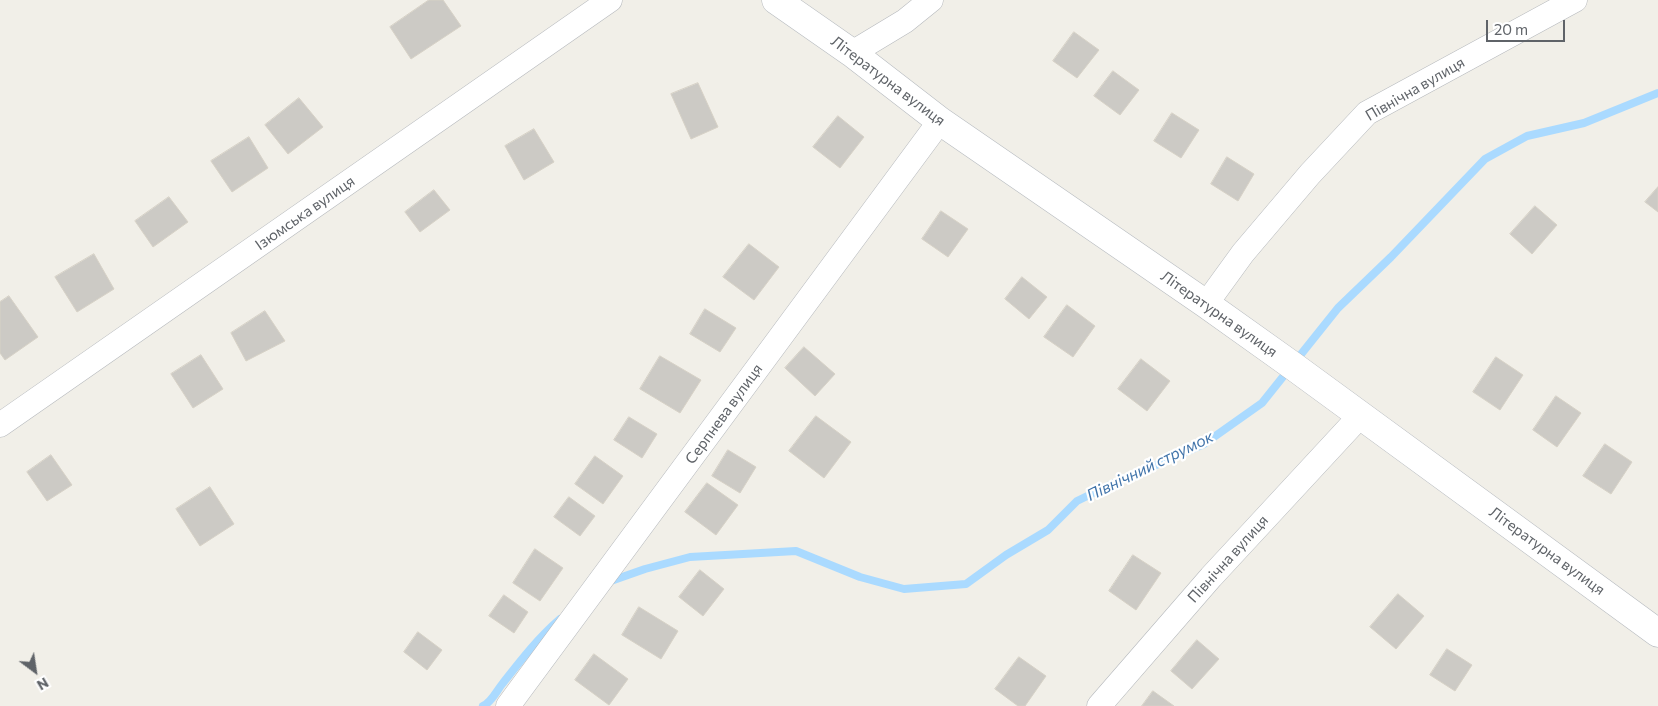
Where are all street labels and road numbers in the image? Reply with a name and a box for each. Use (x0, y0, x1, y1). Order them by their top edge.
street label: Літературна вулиця (827, 32, 949, 130)
street label: Північна вулиця (1362, 53, 1468, 125)
street label: Ізюмська вулиця (252, 172, 358, 254)
street label: Літературна вулиця (1157, 267, 1281, 361)
street label: Серпнева вулиця (682, 360, 766, 468)
street label: Літературна вулиця (1486, 503, 1608, 599)
street label: Північна вулиця (1184, 512, 1272, 606)

